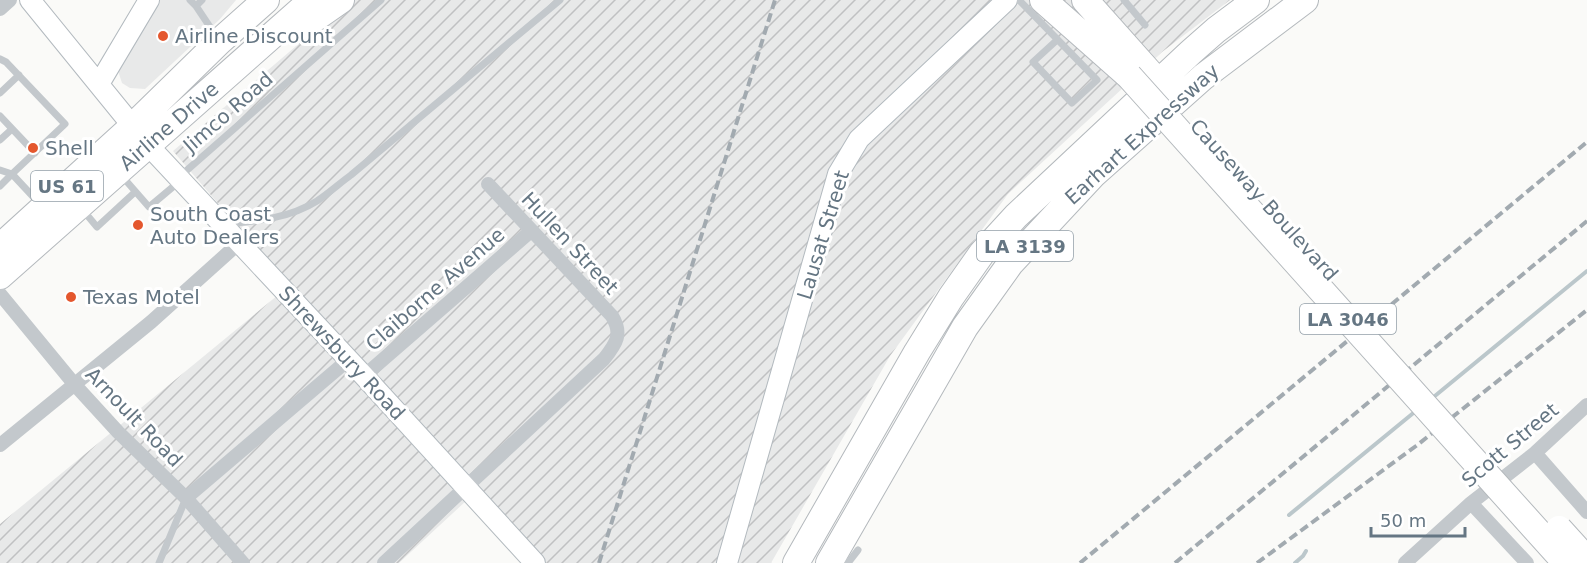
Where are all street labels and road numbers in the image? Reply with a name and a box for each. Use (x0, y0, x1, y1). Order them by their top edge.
street label: Earhart Expressway (1060, 59, 1224, 209)
street label: Jimco Road (177, 67, 278, 159)
street label: Airline Drive (115, 77, 223, 175)
street label: Causeway Boulevard (1185, 114, 1343, 286)
street label: Lausat Street (792, 167, 854, 302)
road number: US 61 (31, 171, 103, 201)
street label: Hullen Street (517, 187, 624, 299)
street label: Claiborne Avenue (361, 222, 509, 356)
road number: LA 3139 (977, 231, 1073, 261)
street label: Shrewsbury Road (274, 281, 410, 425)
road number: LA 3046 (1300, 304, 1396, 334)
street label: Arnoult Road (81, 362, 187, 472)
street label: Scott Street (1457, 398, 1563, 492)

